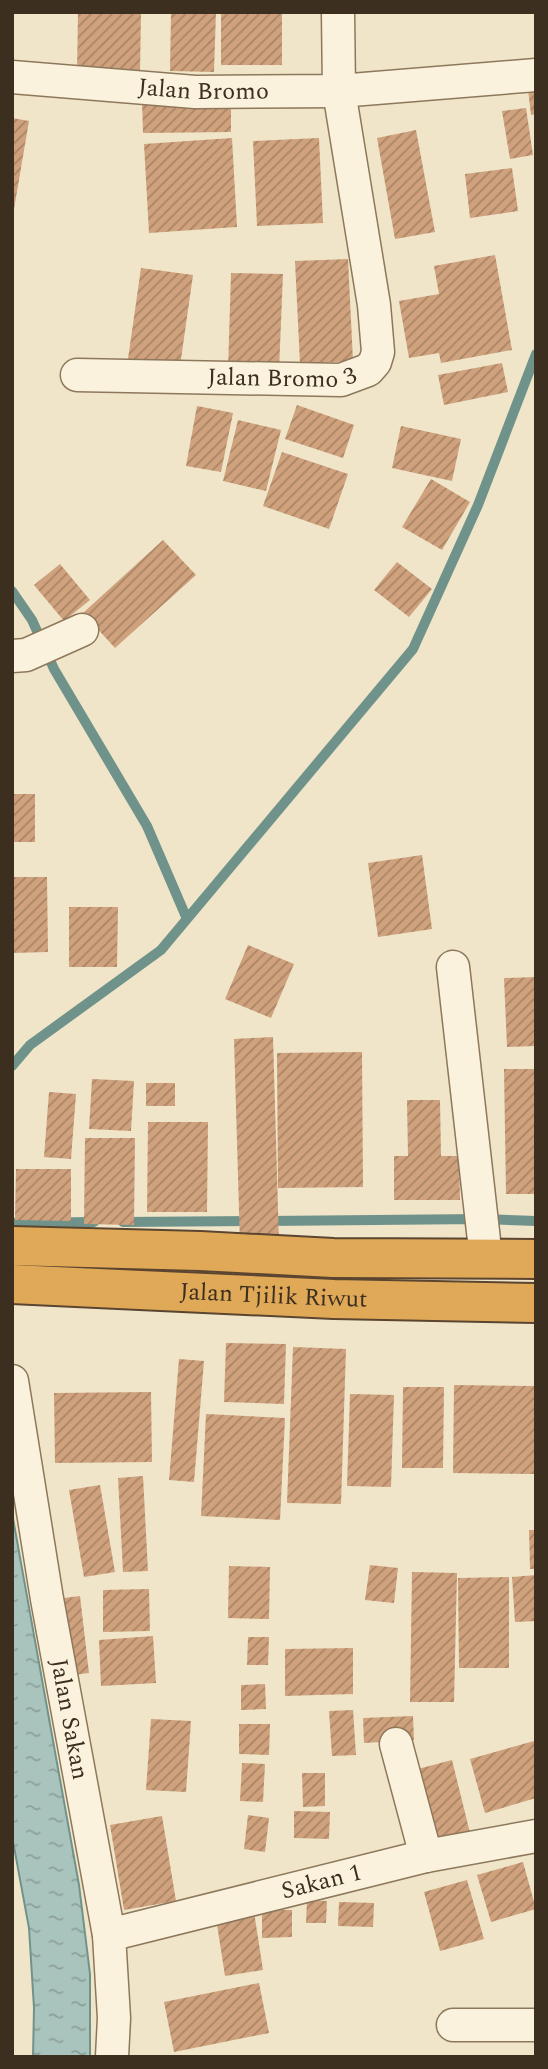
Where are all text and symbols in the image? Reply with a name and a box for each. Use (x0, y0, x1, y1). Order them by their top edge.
street label: Jalan Bromo (137, 69, 269, 110)
street label: Jalan Bromo 3 (207, 358, 362, 398)
street label: Jalan Tjilik Riwut (179, 1274, 368, 1318)
street label: Jalan Sakan (40, 1656, 98, 1783)
street label: Sakan 1 (278, 1855, 365, 1909)

